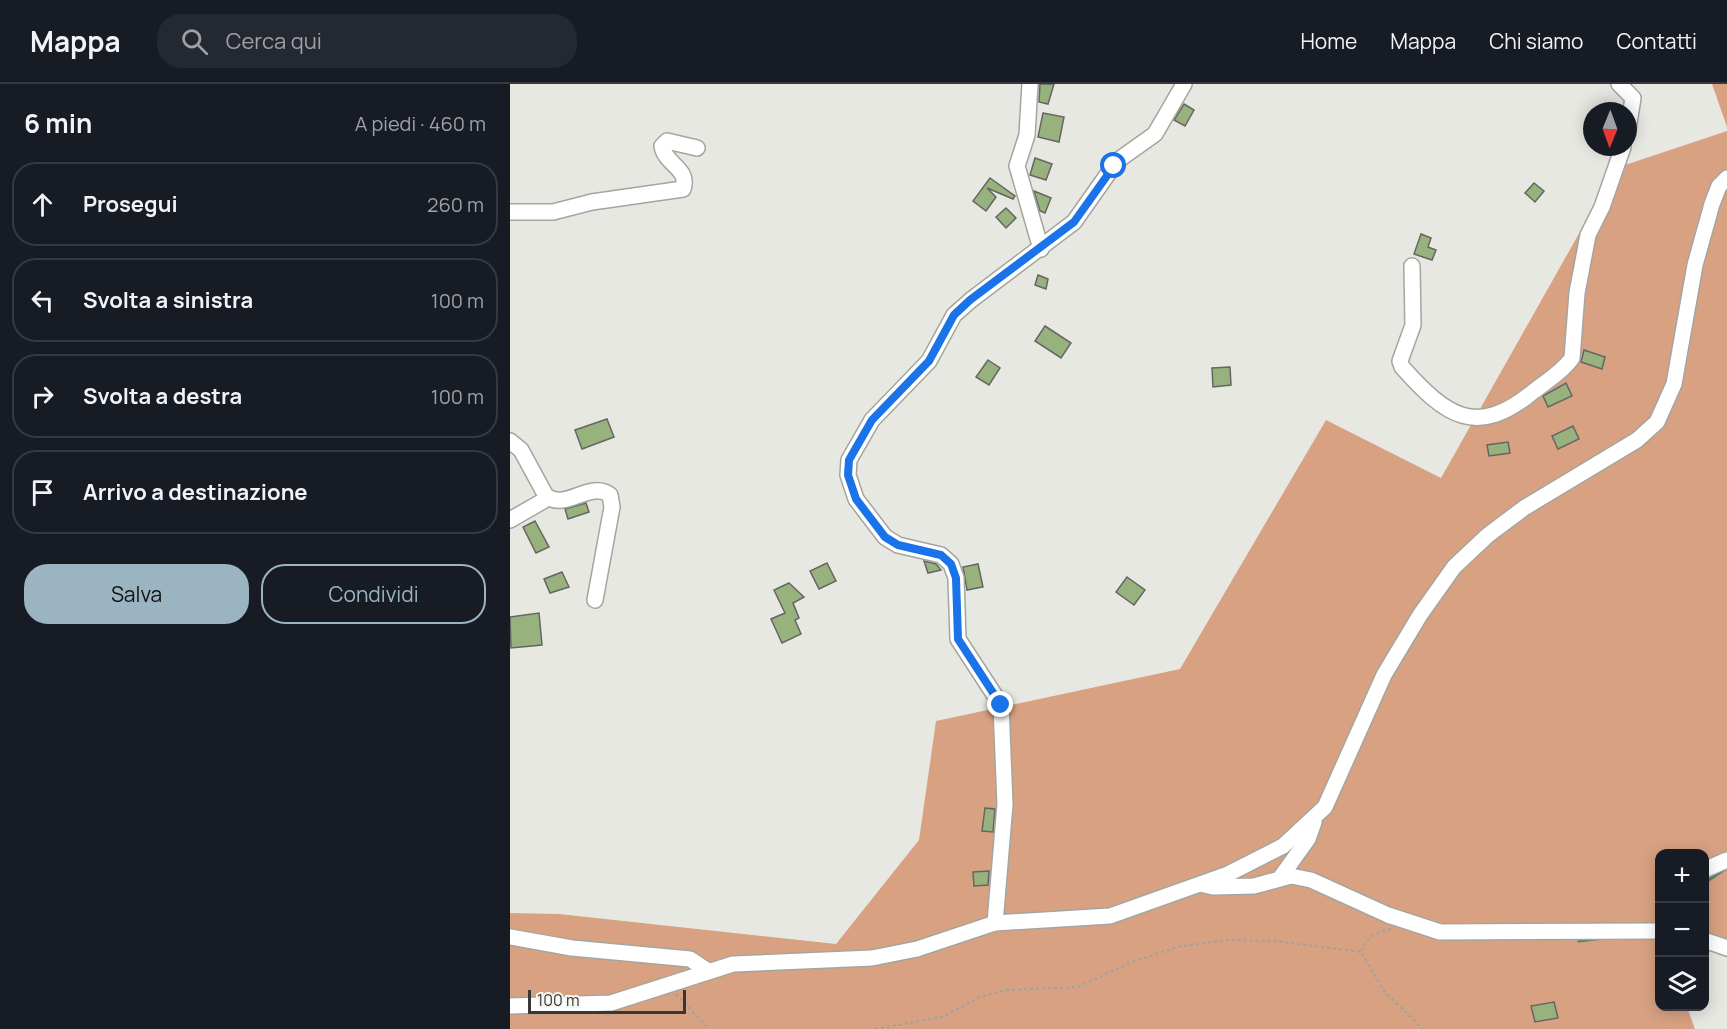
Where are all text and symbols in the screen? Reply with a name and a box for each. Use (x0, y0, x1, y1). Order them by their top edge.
search box (157, 14, 577, 68)
text: Mappa (30, 22, 121, 60)
icon: search (178, 25, 211, 58)
text: Cerca qui (226, 26, 322, 56)
text: Home (1300, 27, 1357, 55)
text: Mappa (1390, 27, 1456, 55)
text: Chi siamo (1489, 27, 1584, 55)
text: Contatti (1617, 27, 1697, 55)
north arrow (1583, 102, 1637, 156)
text: 6 min (24, 105, 92, 141)
text: A piedi · 460 m (355, 110, 486, 137)
route start (1100, 152, 1126, 178)
icon: ahead (26, 188, 59, 221)
text: Prosegui (83, 189, 178, 219)
text: 260 m (427, 191, 484, 218)
icon: left (26, 284, 59, 317)
text: Svolta a sinistra (83, 285, 253, 315)
text: 100 m (431, 287, 484, 314)
icon: right (26, 380, 59, 413)
text: Svolta a destra (83, 381, 242, 411)
text: 100 m (431, 383, 484, 410)
icon: arrive (26, 476, 59, 509)
text: Arrivo a destinazione (83, 477, 307, 507)
button: Salva (24, 564, 249, 624)
button: Condividi (261, 564, 486, 624)
route end (987, 691, 1013, 717)
map controls (1655, 849, 1709, 1011)
button: + (1655, 849, 1709, 903)
button: − (1655, 903, 1709, 957)
button: layers (1655, 957, 1709, 1011)
scale bar (528, 987, 686, 1014)
text: 100 m (537, 989, 580, 1011)

